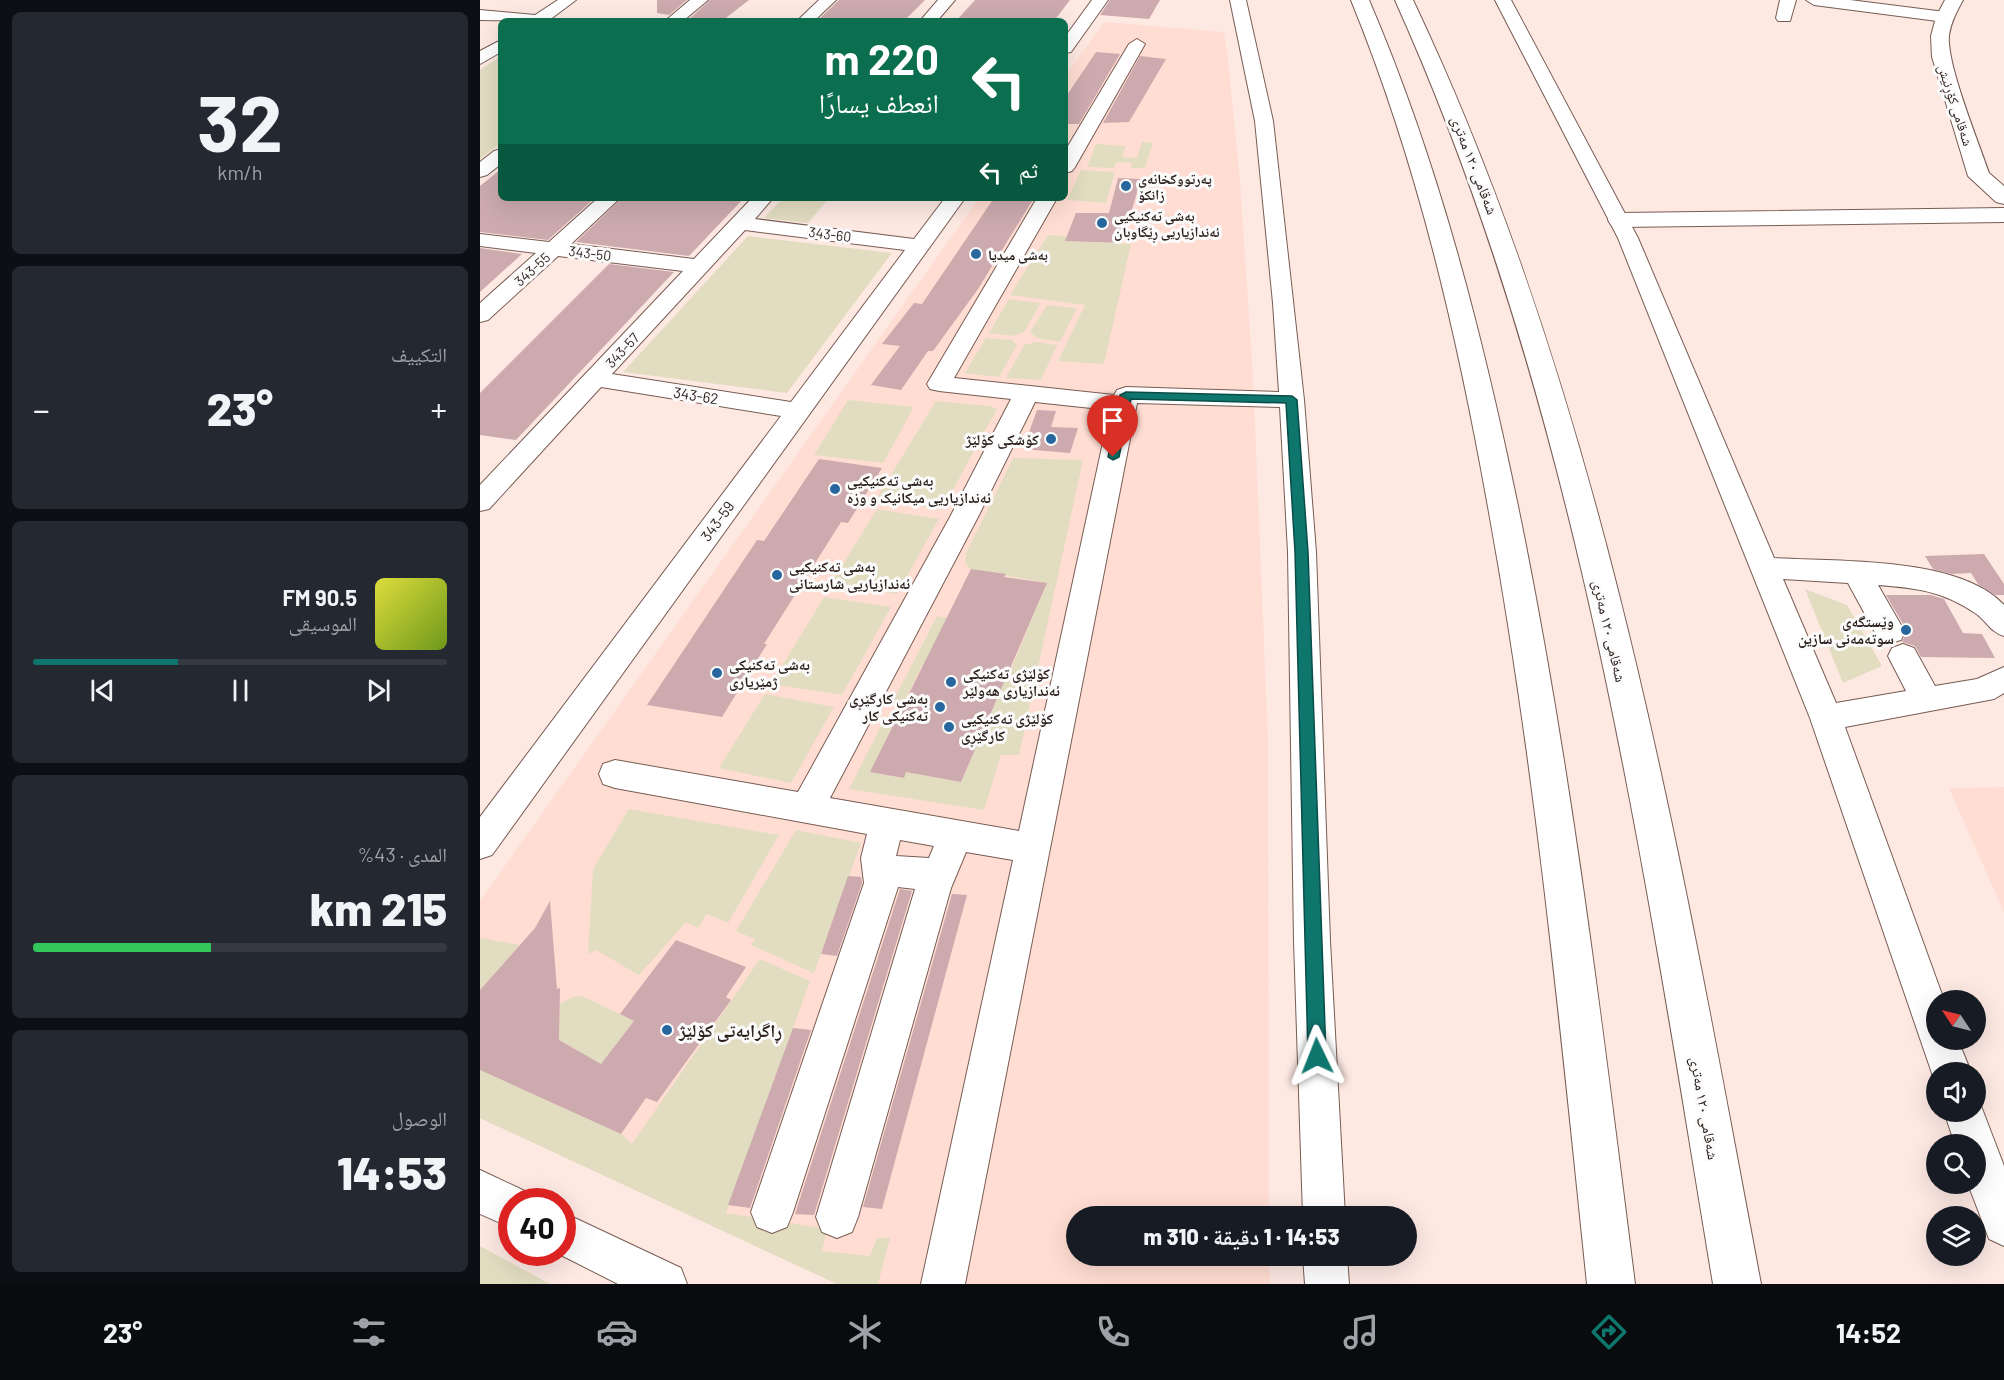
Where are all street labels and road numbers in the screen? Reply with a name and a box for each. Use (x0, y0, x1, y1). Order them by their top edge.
street label: شەقامی کۆڕنیش (1931, 62, 1977, 149)
street label: شەقامی ١٢٠ مەتری (1446, 113, 1502, 218)
street label: 343-60 (808, 223, 852, 245)
street label: 343-50 (568, 242, 612, 264)
street label: 343-55 (511, 249, 553, 289)
street label: 343-57 (602, 329, 643, 371)
street label: 343-62 (672, 383, 720, 407)
street label: 343-59 (696, 497, 738, 545)
street label: شەقامی ١٢٠ مەتری (1588, 578, 1631, 684)
street label: شەقامی ١٢٠ مەتری (1685, 1055, 1723, 1161)

